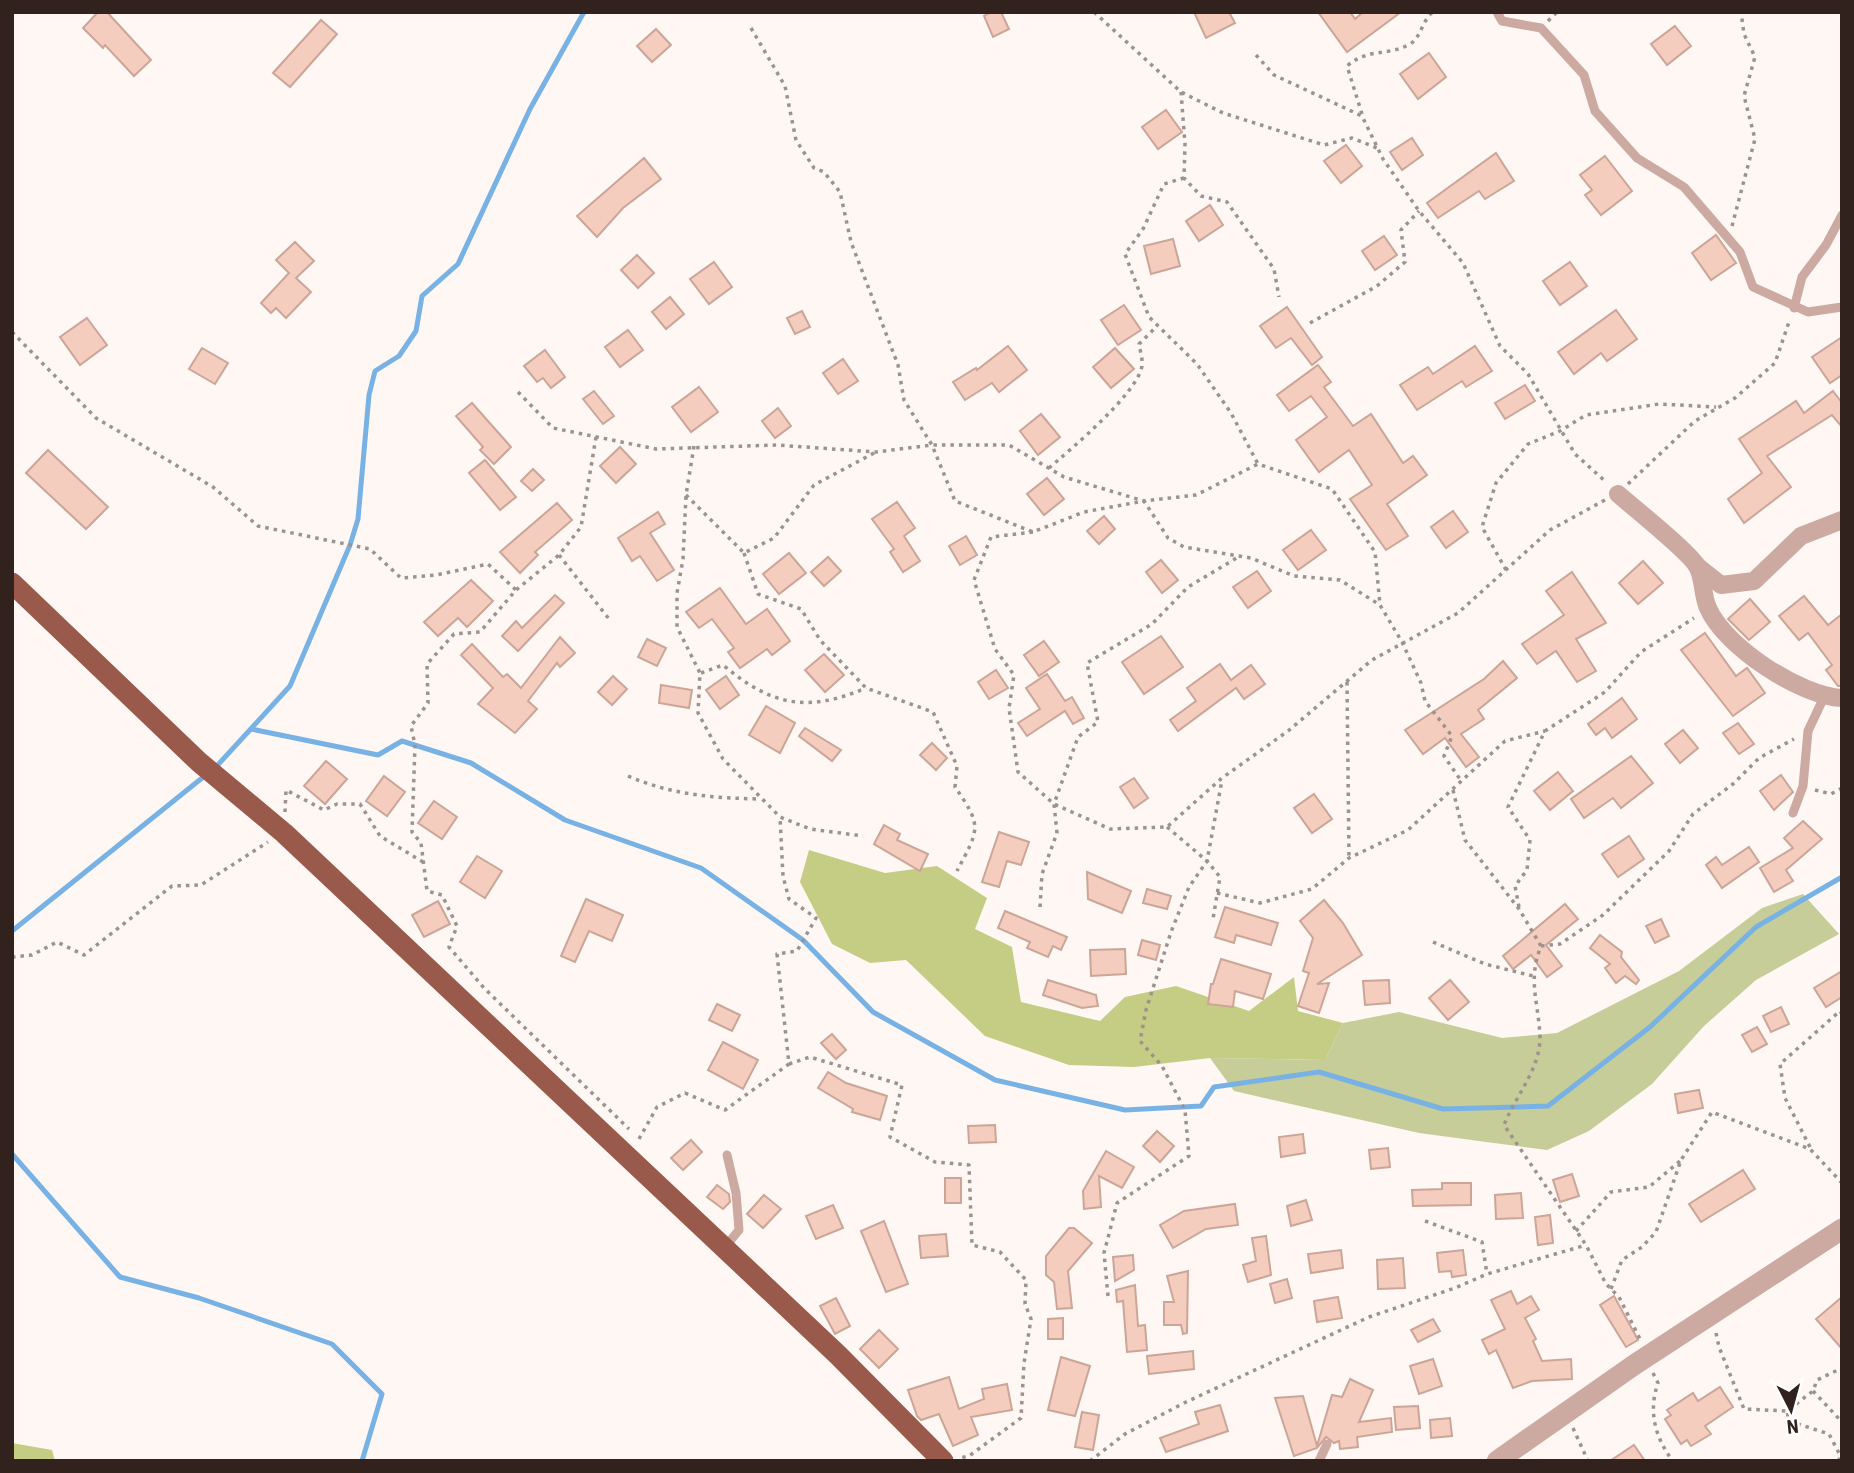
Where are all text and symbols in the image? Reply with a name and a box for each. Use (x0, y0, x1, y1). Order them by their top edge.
north arrow (1756, 1375, 1826, 1445)
text: N (1786, 1414, 1800, 1438)

